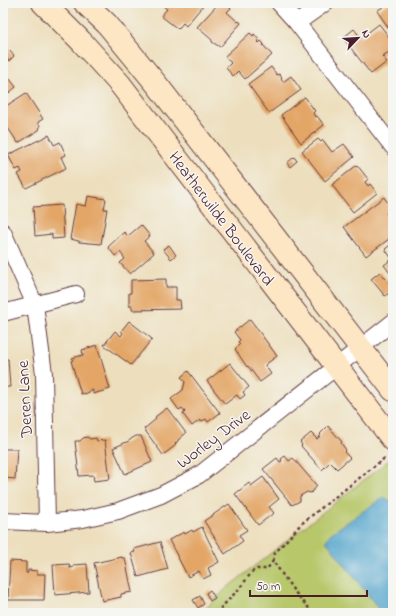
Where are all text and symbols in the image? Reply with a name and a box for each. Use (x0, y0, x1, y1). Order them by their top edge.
north arrow (338, 18, 378, 58)
text: N (357, 27, 375, 41)
street label: Heatherwilde Boulevard (162, 146, 280, 292)
street label: Deren Lane (11, 359, 40, 439)
street label: Worley Drive (172, 403, 257, 476)
scale bar (250, 572, 367, 598)
text: 50 m (256, 578, 280, 596)

